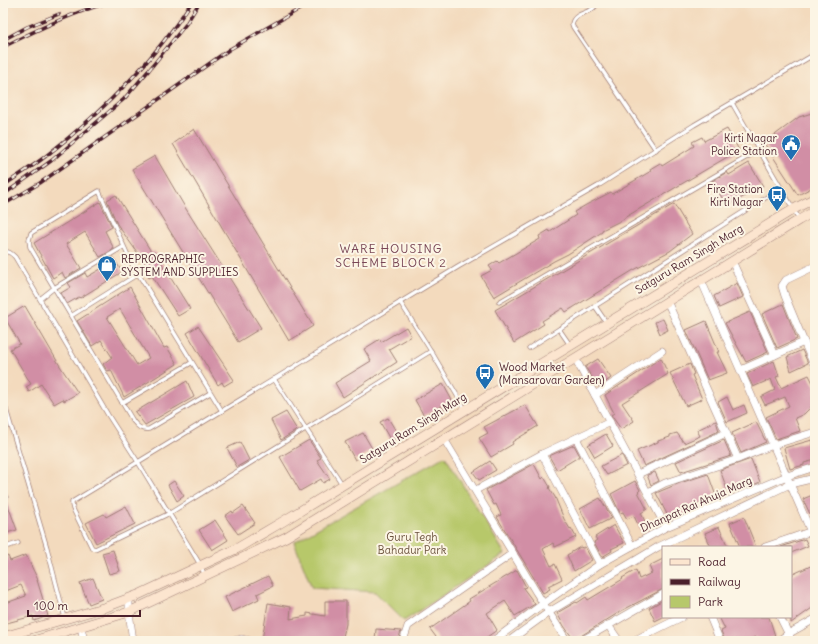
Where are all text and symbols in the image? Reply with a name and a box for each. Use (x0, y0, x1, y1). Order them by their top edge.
place label: Kirti Nagar Police Station (711, 131, 778, 158)
public building icon: Kirti Nagar Police Station (780, 133, 802, 161)
place label: Fire Station Kirti Nagar (707, 182, 764, 209)
bus stop icon: Fire Station Kirti Nagar (766, 184, 788, 212)
street label: Satguru Ram Singh Marg (633, 221, 745, 297)
district label: WARE HOUSING SCHEME BLOCK 2 (335, 241, 447, 270)
place label: REPROGRAPHIC SYSTEM AND SUPPLIES (121, 252, 238, 279)
shop icon: REPROGRAPHIC SYSTEM AND SUPPLIES (96, 254, 118, 282)
place label: Wood Market (Mansarovar Garden) (499, 360, 605, 387)
bus stop icon: Wood Market (Mansarovar Garden) (474, 362, 496, 390)
street label: Satguru Ram Singh Marg (357, 389, 469, 467)
street label: Dhanpat Rai Ahuja Marg (638, 473, 754, 535)
park label: Guru Tegh Bahadur Park (378, 530, 447, 557)
legend (662, 546, 792, 618)
text: Road (698, 554, 726, 569)
text: Railway (698, 574, 741, 589)
scale bar (28, 592, 140, 618)
text: Park (698, 594, 723, 609)
text: 100 m (34, 598, 68, 613)

